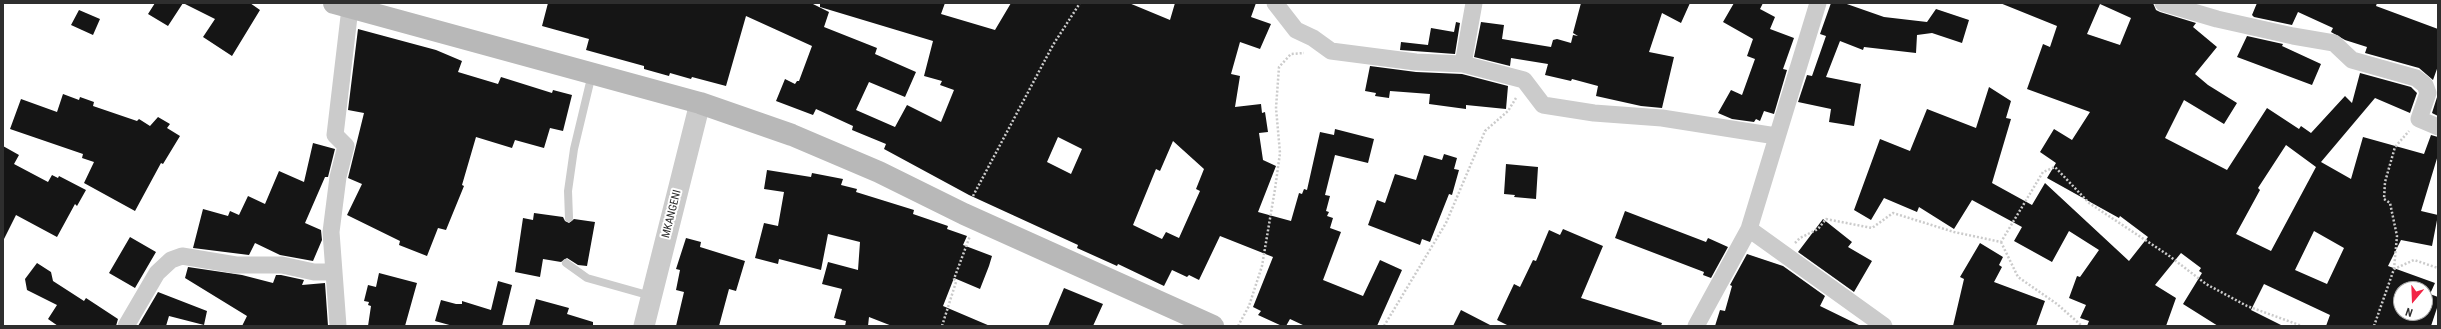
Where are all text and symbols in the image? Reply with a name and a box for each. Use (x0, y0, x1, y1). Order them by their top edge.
street label: MKANGENI (660, 189, 684, 239)
north arrow (2393, 281, 2433, 321)
text: N (2404, 305, 2415, 319)

